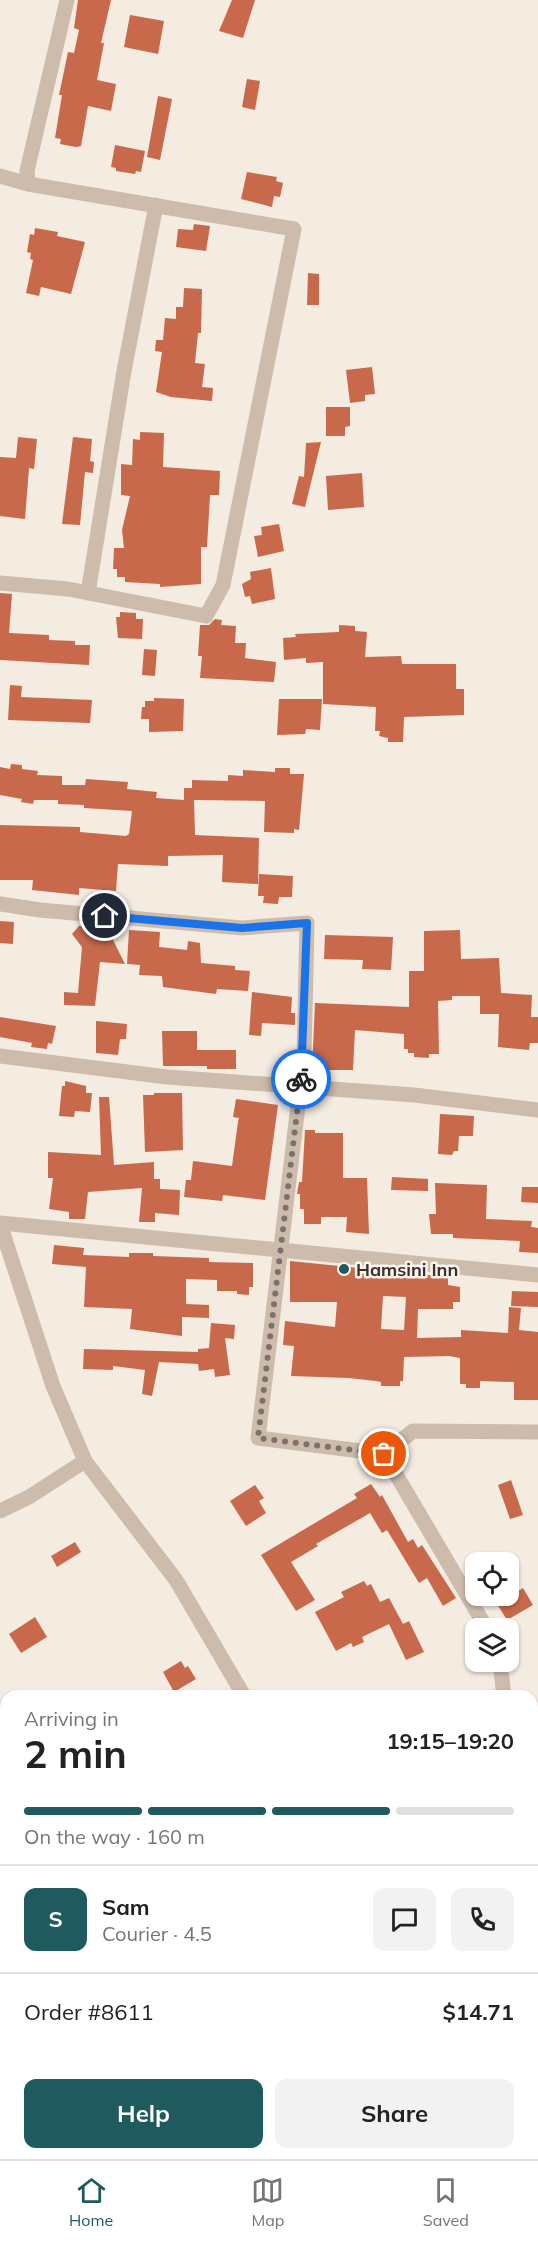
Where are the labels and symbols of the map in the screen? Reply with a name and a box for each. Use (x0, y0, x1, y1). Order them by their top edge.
pin (79, 890, 130, 941)
courier (271, 1049, 331, 1109)
place label: Hamsini Inn (356, 1258, 458, 1281)
marker: Hamsini Inn (337, 1262, 351, 1276)
pin (358, 1428, 409, 1479)

